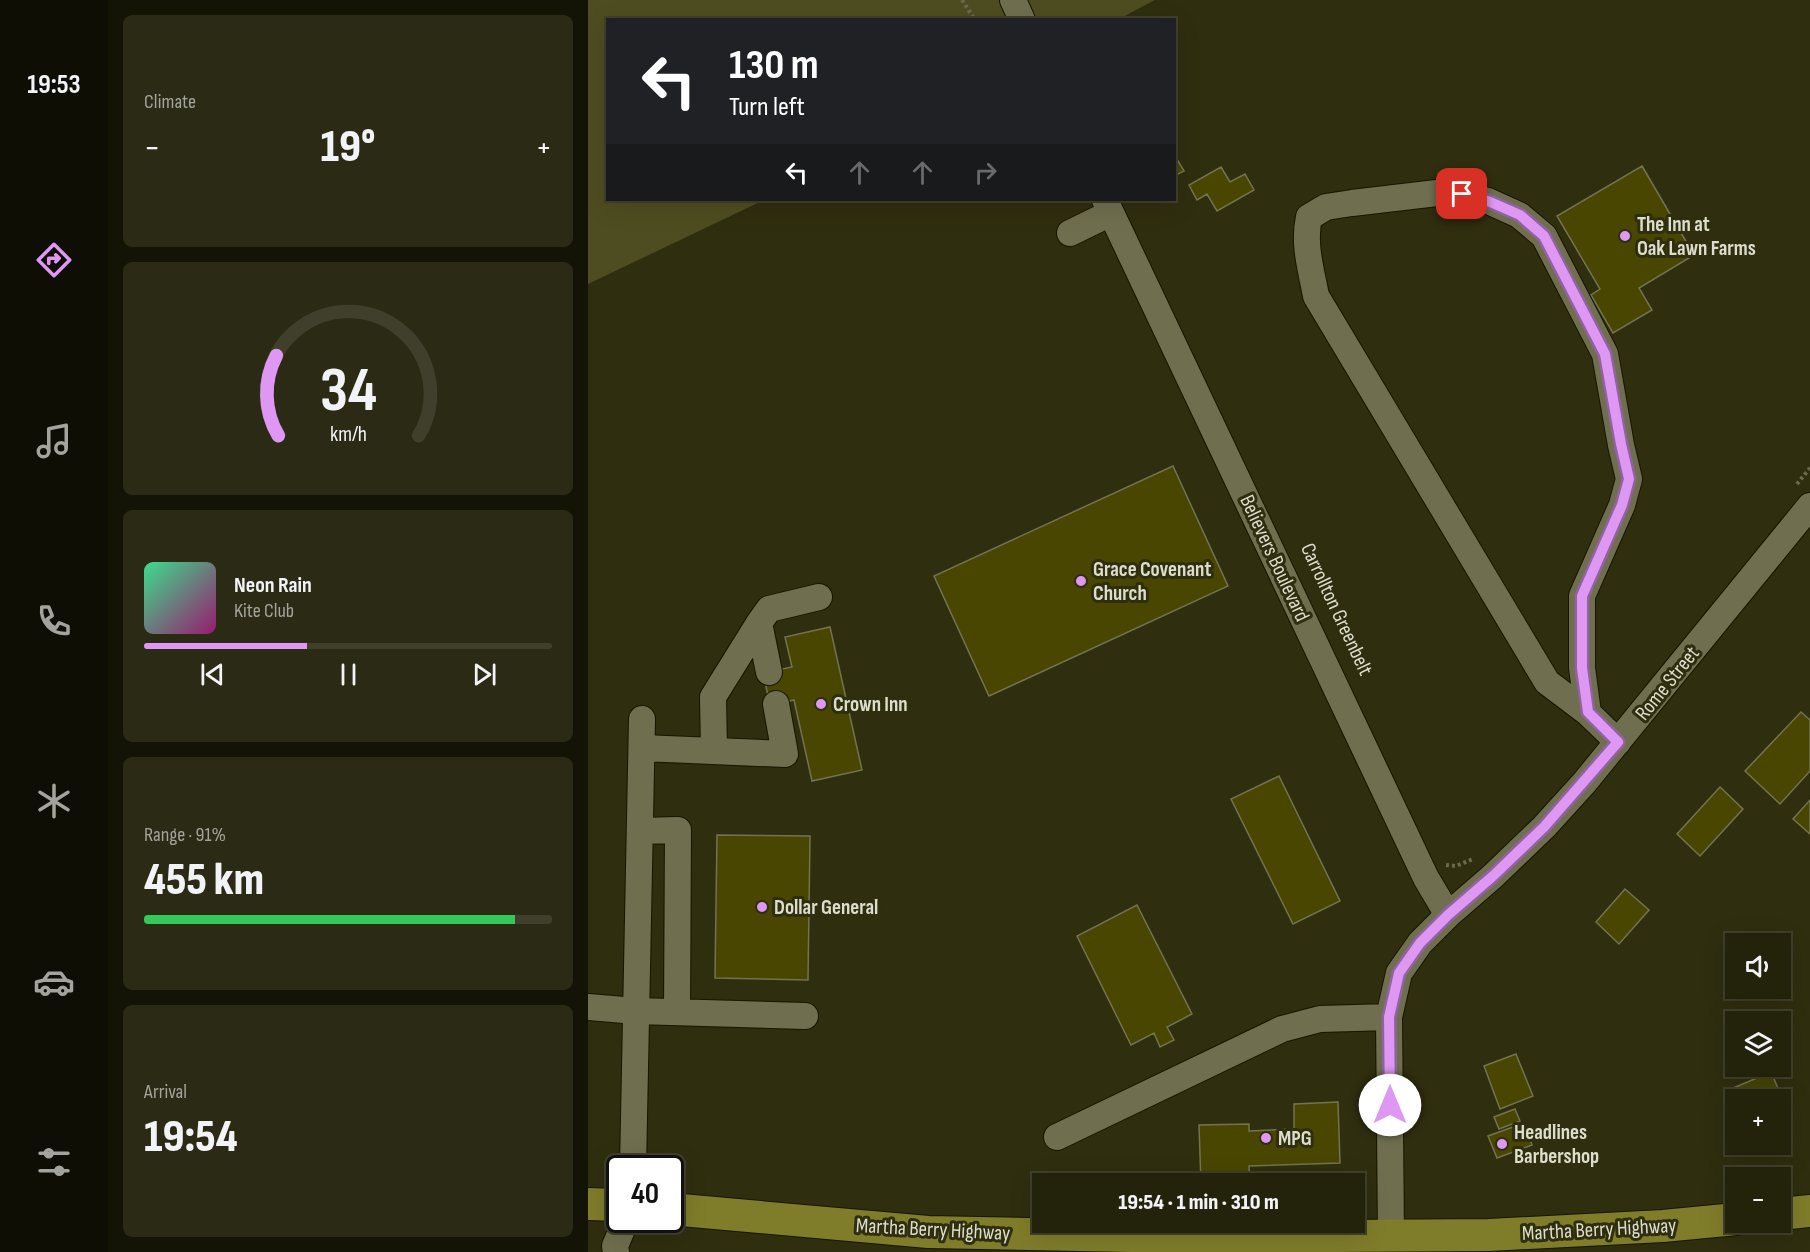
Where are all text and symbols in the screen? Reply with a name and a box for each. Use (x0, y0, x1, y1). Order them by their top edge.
text: 130 m (729, 40, 819, 91)
icon: left (630, 42, 708, 120)
text: 19:53 (27, 69, 81, 101)
text: Climate (144, 90, 196, 114)
text: Turn left (729, 91, 805, 123)
text: 19° (321, 120, 375, 175)
text: − (144, 128, 160, 168)
text: + (536, 128, 552, 168)
icon: left (780, 156, 813, 189)
icon: ahead (843, 156, 876, 189)
icon: ahead (906, 156, 939, 189)
icon: right (969, 156, 1002, 189)
pin (1436, 168, 1487, 219)
icon: arrive (1445, 177, 1478, 210)
place label: The Inn at Oak Lawn Farms (1637, 212, 1756, 261)
marker: The Inn at Oak Lawn Farms (1618, 229, 1632, 243)
icon: directions (33, 239, 75, 281)
text: 34 (319, 354, 377, 429)
icon: music (33, 420, 75, 462)
text: km/h (329, 422, 367, 447)
street label: Believers Boulevard (1234, 491, 1315, 625)
street label: Carrollton Greenbelt (1295, 539, 1378, 679)
place label: Grace Covenant Church (1093, 557, 1211, 606)
text: Neon Rain (234, 572, 312, 599)
marker: Grace Covenant Church (1074, 574, 1088, 588)
text: Kite Club (234, 599, 294, 623)
icon: phone (33, 600, 75, 642)
street label: Rome Street (1630, 641, 1705, 725)
icon: previous (196, 658, 229, 691)
icon: pause (332, 658, 365, 691)
icon: next (468, 658, 501, 691)
place label: Crown Inn (833, 692, 908, 717)
marker: Crown Inn (814, 697, 828, 711)
icon: climate (33, 780, 75, 822)
text: Range · 91% (144, 823, 226, 847)
text: 455 km (144, 853, 264, 908)
place label: Dollar General (774, 895, 878, 920)
marker: Dollar General (755, 900, 769, 914)
map controls (1725, 933, 1791, 1233)
button: sound (1725, 933, 1791, 999)
icon: car (33, 961, 75, 1003)
button: layers (1725, 1011, 1791, 1077)
position arrow (1358, 1073, 1422, 1137)
text: Arrival (144, 1080, 187, 1104)
button: + (1725, 1089, 1791, 1155)
text: 19:54 (144, 1110, 238, 1165)
place label: Headlines Barbershop (1514, 1120, 1599, 1169)
place label: MPG (1278, 1126, 1312, 1151)
marker: MPG (1259, 1131, 1273, 1145)
marker: Headlines Barbershop (1495, 1137, 1509, 1151)
icon: filters (33, 1141, 75, 1183)
speed limit sign: 40 (606, 1155, 684, 1233)
button: − (1725, 1167, 1791, 1233)
text: 19:54 · 1 min · 310 m (1118, 1189, 1279, 1216)
street label: Martha Berry Highway (855, 1213, 1011, 1246)
street label: Martha Berry Highway (1521, 1213, 1677, 1246)

